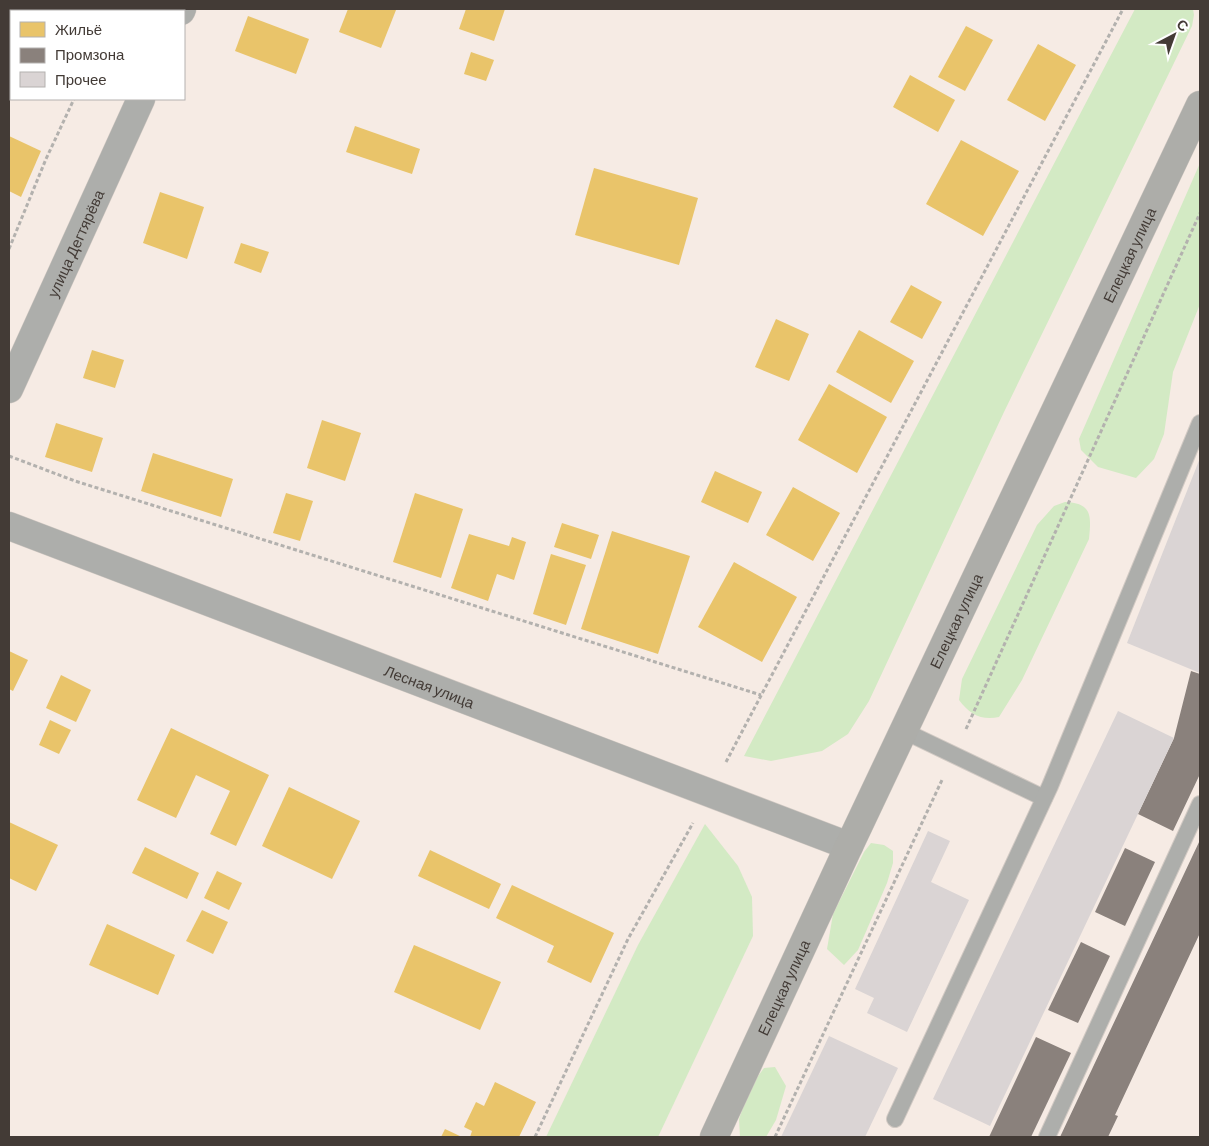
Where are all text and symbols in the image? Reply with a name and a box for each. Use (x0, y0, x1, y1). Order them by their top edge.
legend (10, 10, 185, 100)
north arrow (1149, 10, 1199, 60)
text: С (1173, 15, 1192, 35)
text: Жильё (55, 20, 102, 38)
text: Промзона (55, 45, 125, 63)
text: Прочее (55, 70, 107, 88)
street label: улица Дегтярёва (43, 186, 108, 300)
street label: Елецкая улица (1099, 204, 1160, 305)
street label: Елецкая улица (925, 570, 986, 671)
street label: Лесная улица (382, 661, 478, 712)
street label: Елецкая улица (754, 936, 814, 1038)

